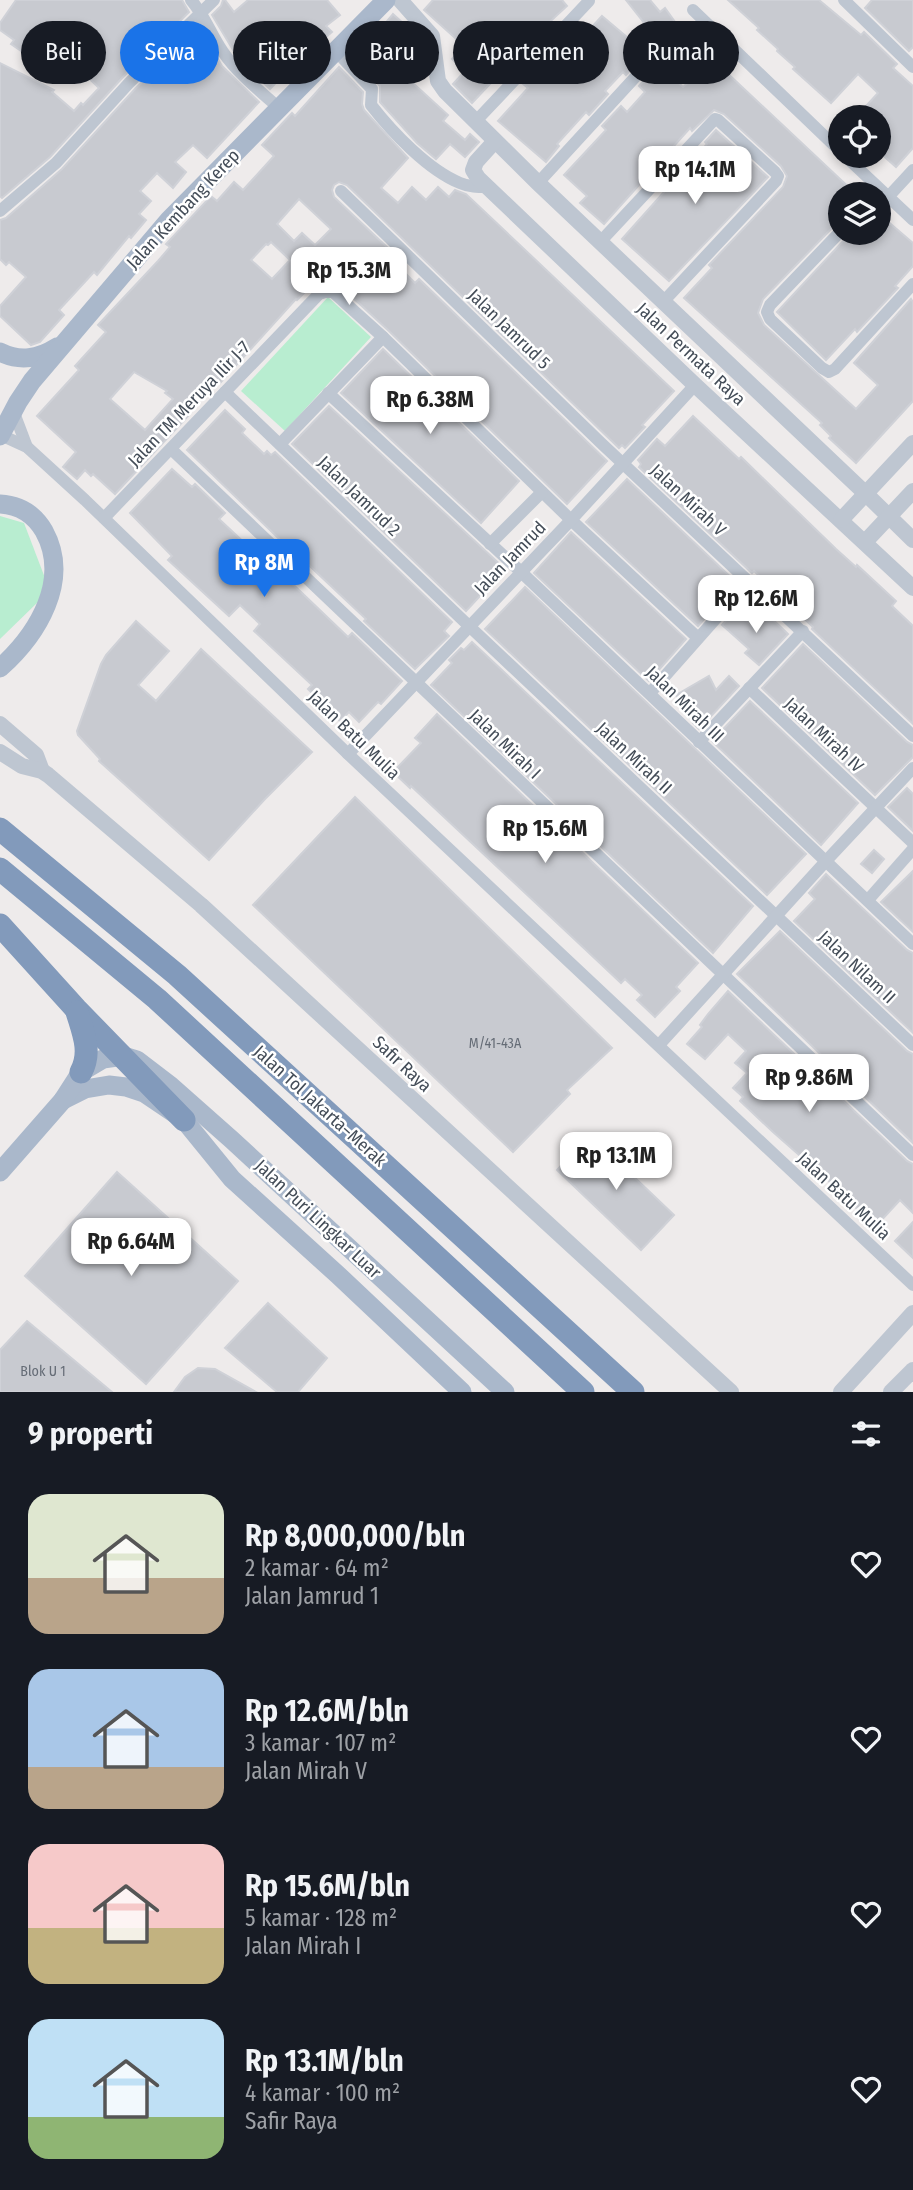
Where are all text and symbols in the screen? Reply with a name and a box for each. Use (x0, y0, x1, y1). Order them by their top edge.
chip: Beli (21, 21, 106, 84)
chip: Sewa (120, 21, 219, 84)
chip: Filter (233, 21, 331, 84)
chip: Baru (345, 21, 439, 84)
chip: Apartemen (453, 21, 609, 84)
chip: Rumah (623, 21, 739, 84)
map controls (828, 105, 891, 245)
button: locate (828, 105, 891, 168)
street label: Jalan Kembang Kerep (122, 145, 244, 273)
pin: Rp 14.1M (623, 146, 767, 206)
text: Rp 14.1M (654, 155, 736, 183)
button: layers (828, 182, 891, 245)
pin: Rp 15.3M (277, 247, 421, 307)
text: Rp 15.3M (307, 256, 391, 284)
street label: Jalan Jamrud 5 (463, 284, 555, 374)
street label: Jalan Permata Raya (632, 298, 750, 410)
street label: Jalan TM Meruya Ilir J-7 (123, 337, 255, 471)
pin: Rp 6.38M (358, 376, 502, 436)
text: Rp 6.38M (386, 385, 474, 413)
street label: Jalan Jamrud 2 (313, 451, 405, 541)
street label: Jalan Mirah V (646, 459, 731, 541)
street label: Jalan Jamrud (470, 517, 550, 599)
pin: Rp 8M (215, 540, 313, 599)
text: Rp 8M (235, 548, 293, 576)
pin: Rp 12.6M (684, 576, 828, 635)
text: Rp 12.6M (714, 584, 798, 612)
street label: Jalan Mirah III (641, 661, 729, 747)
street label: Jalan Batu Mulia (303, 686, 405, 784)
street label: Jalan Mirah IV (780, 693, 869, 778)
street label: Jalan Mirah I (465, 704, 545, 784)
street label: Jalan Mirah II (591, 717, 677, 799)
pin: Rp 15.6M (473, 806, 617, 865)
text: Rp 15.6M (503, 814, 587, 842)
street label: Jalan Nilam II (814, 926, 900, 1008)
street label: Safir Raya (368, 1031, 436, 1097)
house number: M/41-43A (469, 1035, 522, 1052)
street label: Jalan Tol Jakarta–Merak (249, 1041, 391, 1172)
pin: Rp 9.86M (737, 1054, 881, 1114)
text: Rp 9.86M (765, 1063, 853, 1091)
pin: Rp 13.1M (544, 1132, 688, 1192)
text: Rp 13.1M (576, 1141, 656, 1169)
street label: Jalan Batu Mulia (793, 1147, 895, 1245)
street label: Jalan Puri Lingkar Luar (250, 1155, 386, 1284)
pin: Rp 6.64M (59, 1218, 203, 1278)
text: Rp 6.64M (87, 1227, 175, 1255)
house number: Blok U 1 (20, 1363, 66, 1380)
icon: filters (847, 1415, 885, 1453)
text: 9 properti (28, 1416, 153, 1452)
text: Rp 8,000,000/bln (245, 1518, 465, 1554)
icon: home (84, 1522, 168, 1606)
icon: heart (847, 1545, 885, 1583)
text: 2 kamar · 64 m² (245, 1554, 389, 1582)
text: Jalan Jamrud 1 (245, 1582, 379, 1610)
text: Rp 12.6M/bln (245, 1693, 409, 1729)
icon: home (84, 1697, 168, 1781)
icon: heart (847, 1720, 885, 1758)
text: 3 kamar · 107 m² (245, 1729, 396, 1757)
text: Jalan Mirah V (245, 1757, 367, 1785)
text: Rp 15.6M/bln (245, 1868, 410, 1904)
icon: home (84, 1872, 168, 1956)
icon: heart (847, 1895, 885, 1933)
text: 5 kamar · 128 m² (245, 1904, 397, 1932)
text: Jalan Mirah I (245, 1932, 361, 1960)
text: Rp 13.1M/bln (245, 2043, 404, 2079)
icon: home (84, 2047, 168, 2131)
icon: heart (847, 2070, 885, 2108)
text: 4 kamar · 100 m² (245, 2079, 400, 2107)
text: Safir Raya (245, 2107, 338, 2135)

